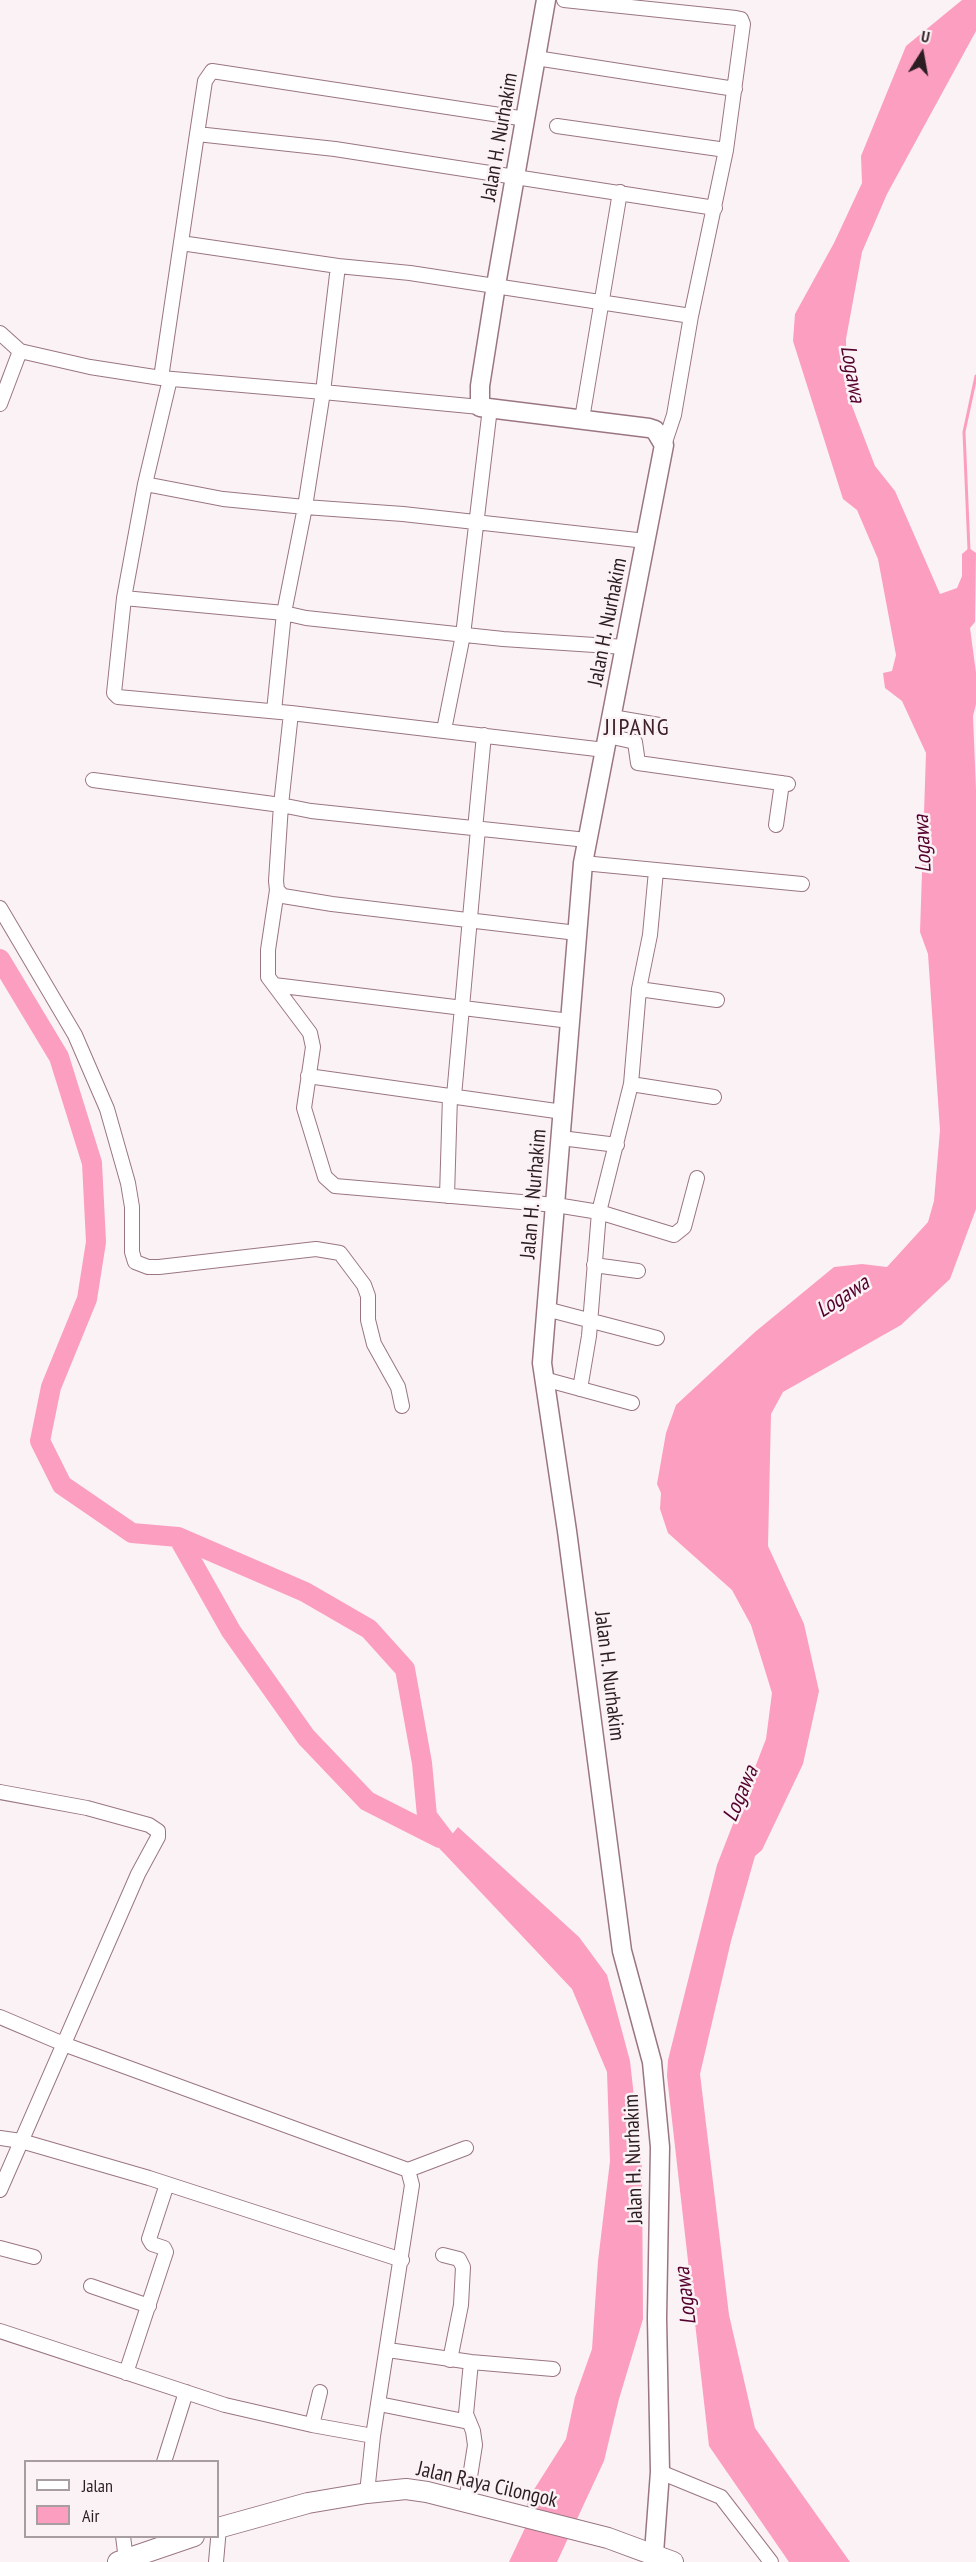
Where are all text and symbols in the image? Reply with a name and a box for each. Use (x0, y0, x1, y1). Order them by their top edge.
north arrow (892, 24, 952, 84)
text: U (919, 26, 931, 47)
street label: Jalan H. Nurhakim (476, 71, 524, 203)
water label: Logawa (834, 343, 870, 405)
street label: Jalan H. Nurhakim (583, 556, 633, 688)
district label: JIPANG (604, 714, 670, 742)
water label: Logawa (908, 814, 938, 874)
street label: Jalan H. Nurhakim (516, 1128, 552, 1260)
water label: Logawa (812, 1270, 874, 1324)
street label: Jalan H. Nurhakim (589, 1610, 629, 1742)
water label: Logawa (718, 1762, 764, 1826)
street label: Jalan H. Nurhakim (619, 2094, 649, 2224)
water label: Logawa (669, 2266, 703, 2326)
street label: Jalan Raya Cilongok (414, 2457, 560, 2513)
legend (24, 2460, 219, 2538)
text: Jalan (82, 2474, 113, 2497)
text: Air (82, 2504, 99, 2527)

